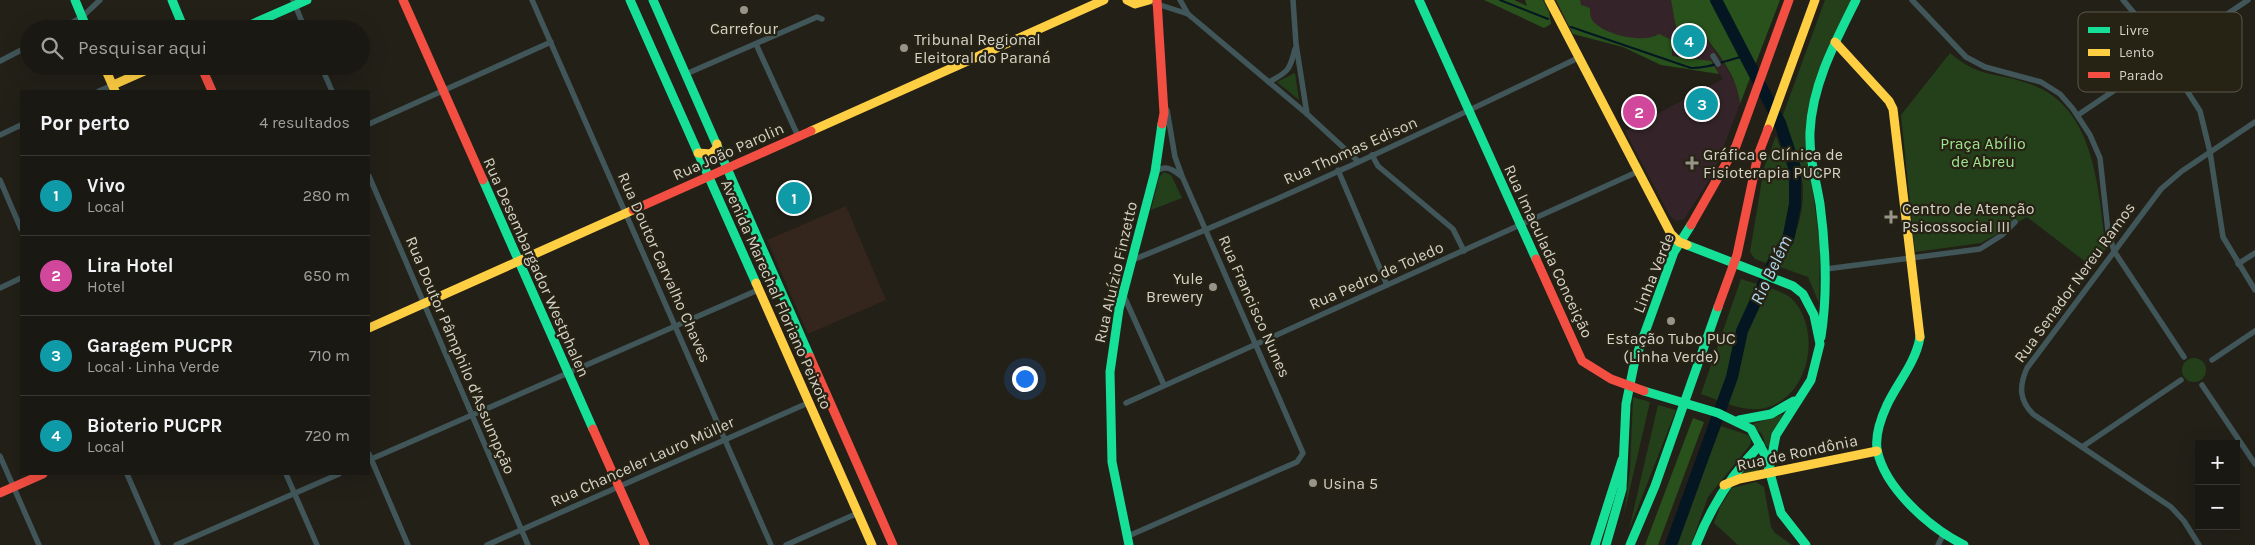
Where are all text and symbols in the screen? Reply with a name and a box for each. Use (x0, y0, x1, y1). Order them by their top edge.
marker: Carrefour (738, 4, 750, 16)
legend (2078, 12, 2242, 92)
place label: Carrefour (710, 19, 778, 38)
search box (20, 20, 370, 75)
pin: 4 (1673, 22, 1705, 60)
text: Livre (2119, 22, 2149, 39)
place label: Tribunal Regional Eleitoral do Paraná (914, 30, 1051, 67)
icon: search (38, 34, 66, 62)
text: Pesquisar aqui (78, 37, 207, 59)
marker: Tribunal Regional Eleitoral do Paraná (898, 42, 910, 54)
text: Lento (2119, 44, 2154, 61)
text: Parado (2119, 67, 2163, 84)
pin: 3 (1686, 85, 1718, 123)
pin: 2 (1623, 93, 1655, 131)
text: Por perto (40, 111, 130, 135)
street label: Rua Thomas Edison (1280, 112, 1420, 189)
text: 4 resultados (259, 113, 350, 132)
street label: Rua João Parolin (670, 118, 787, 184)
park label: Praça Abílio de Abreu (1940, 134, 2026, 171)
place label: Gráfica e Clínica de Fisioterapia PUCPR (1703, 145, 1843, 182)
street label: Rua Desembargador Westphalen (479, 154, 594, 380)
marker: Gráfica e Clínica de Fisioterapia PUCPR (1685, 156, 1699, 170)
street label: Rua Imaculada Conceição (1500, 162, 1597, 341)
street label: Rua Doutor Carvalho Chaves (614, 169, 715, 365)
text: Vivo (87, 175, 125, 197)
street label: Avenida Marechal Floriano Peixoto (717, 176, 836, 412)
pin: 1 (778, 179, 810, 217)
text: 1 (53, 186, 59, 205)
text: 280 m (303, 186, 350, 205)
text: Local (87, 197, 125, 216)
street label: Rua Senador Nereu Ramos (2010, 198, 2139, 366)
place label: Centro de Atenção Psicossocial III (1902, 199, 2034, 236)
street label: Rua Aluízio Finzetto (1090, 200, 1141, 345)
marker: Centro de Atenção Psicossocial III (1884, 210, 1898, 224)
street label: Linha Verde (1629, 231, 1678, 316)
street label: Rua Francisco Nunes (1215, 232, 1295, 380)
water label: Rio Belém (1745, 232, 1797, 308)
street label: Rua Doutor Pâmphilo d'Assumpção (402, 234, 519, 477)
street label: Rua Pedro de Toledo (1306, 237, 1446, 314)
text: Lira Hotel (87, 255, 174, 277)
text: 2 (51, 266, 61, 285)
text: 650 m (304, 266, 350, 285)
place label: Yule Brewery (1146, 269, 1204, 306)
text: Hotel (87, 277, 125, 296)
marker: Yule Brewery (1207, 281, 1219, 293)
marker: Estação Tubo PUC (Linha Verde) (1665, 315, 1677, 327)
place label: Estação Tubo PUC (Linha Verde) (1606, 329, 1736, 366)
text: Garagem PUCPR (87, 335, 233, 357)
text: 3 (51, 346, 61, 365)
text: 710 m (309, 346, 350, 365)
text: Local · Linha Verde (87, 357, 220, 376)
your location (1012, 366, 1038, 392)
street label: Rua Chanceler Lauro Müller (547, 412, 737, 511)
text: Bioterio PUCPR (87, 415, 223, 437)
text: 4 (51, 426, 61, 445)
text: 720 m (305, 426, 350, 445)
street label: Rua de Rondônia (1735, 430, 1859, 475)
text: Local (87, 437, 125, 456)
map controls (2195, 440, 2240, 530)
button: + (2195, 440, 2240, 485)
place label: Usina 5 (1323, 474, 1378, 493)
marker: Usina 5 (1307, 477, 1319, 489)
button: − (2195, 485, 2240, 530)

